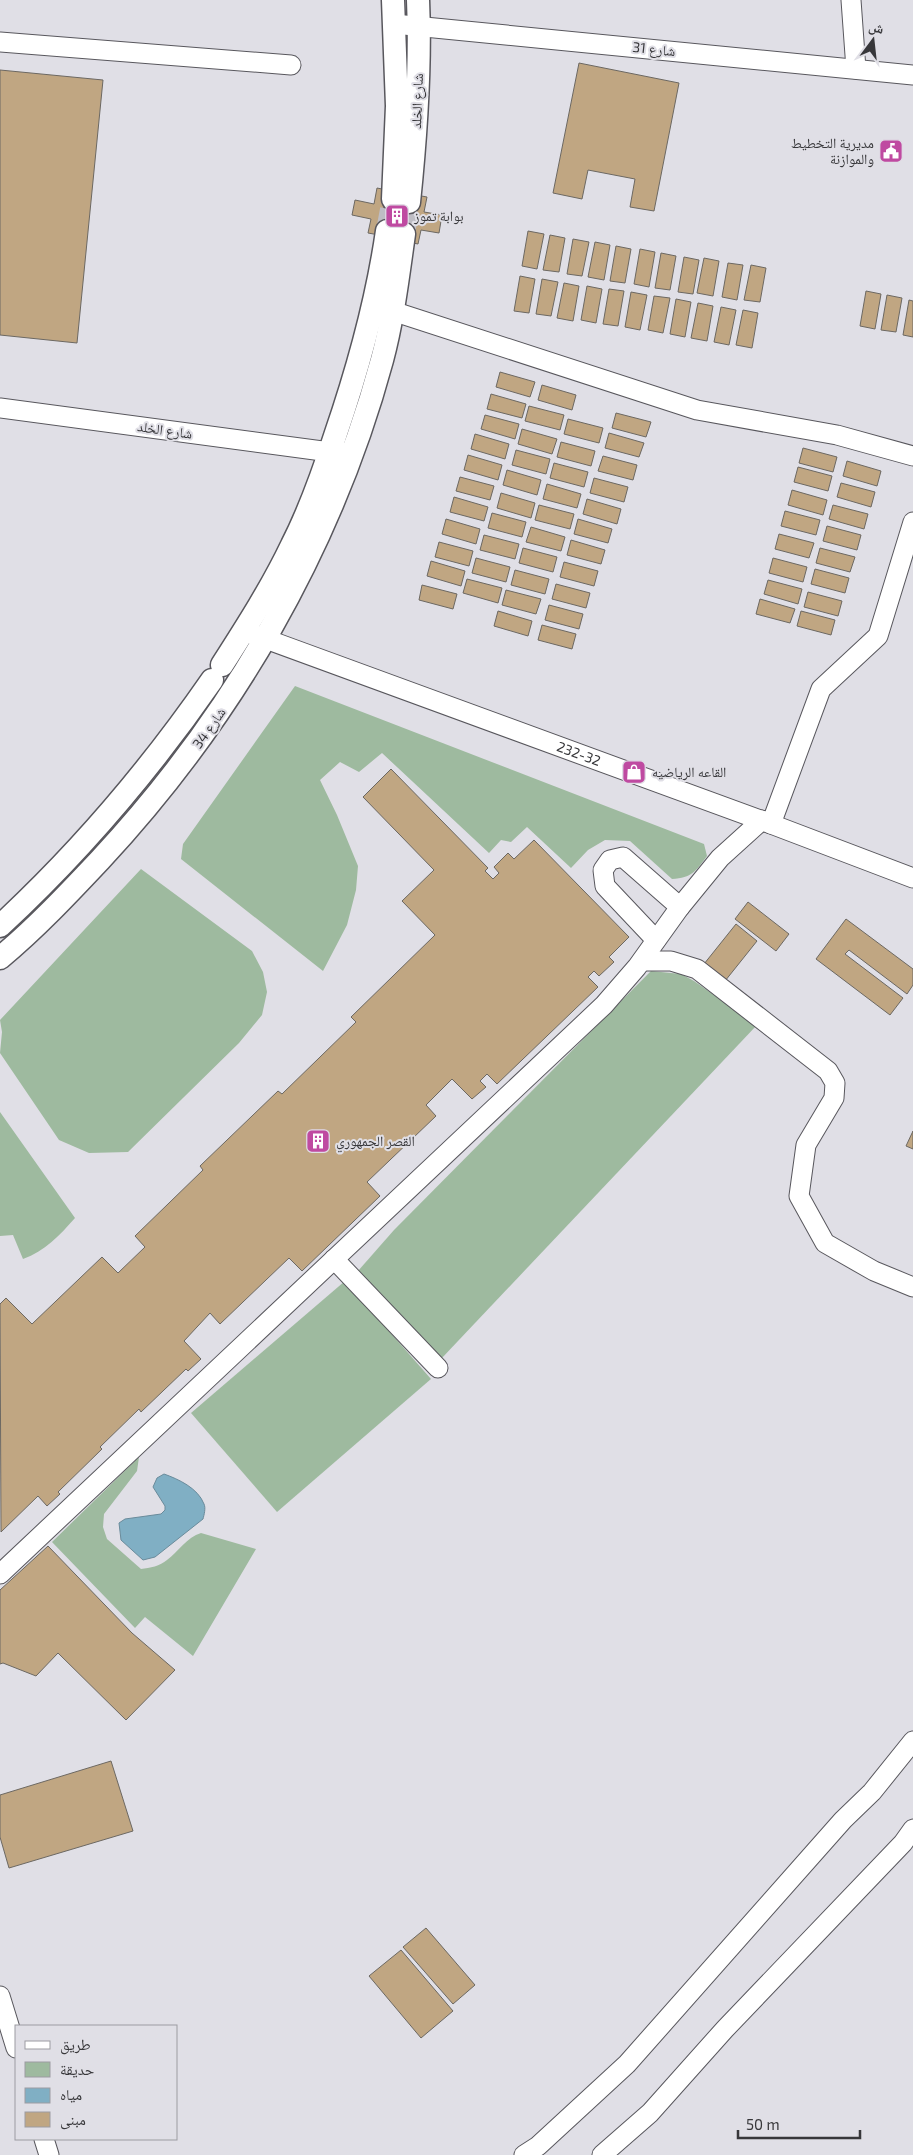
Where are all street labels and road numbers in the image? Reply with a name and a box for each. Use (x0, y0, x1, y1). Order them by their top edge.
street label: شارع 31 (632, 38, 676, 61)
street label: شارع الخلد (407, 73, 428, 129)
street label: شارع الخلد (136, 417, 194, 444)
street label: شارع 34 (188, 704, 230, 753)
street label: 232-32 (555, 737, 603, 769)

